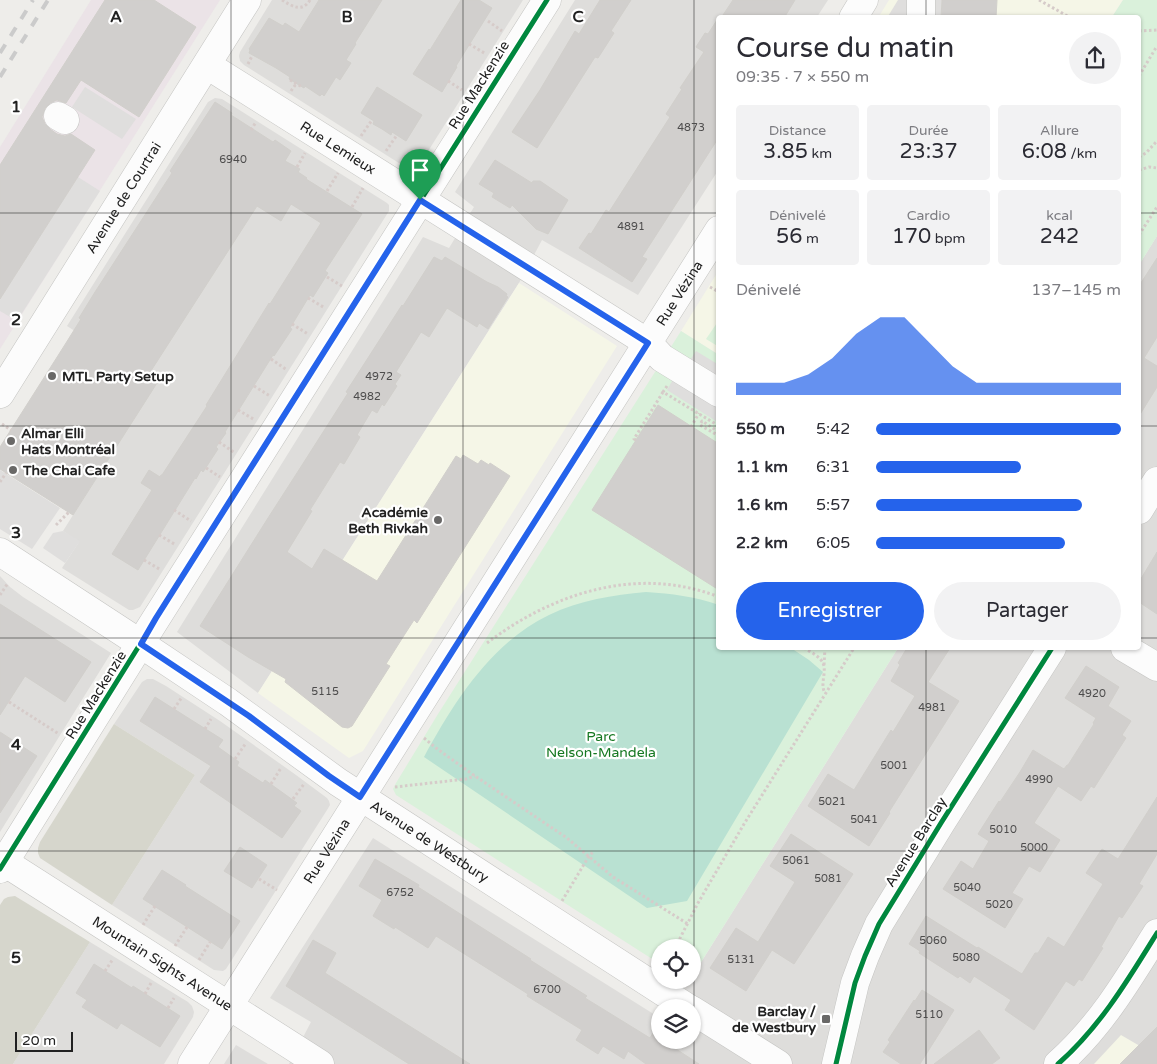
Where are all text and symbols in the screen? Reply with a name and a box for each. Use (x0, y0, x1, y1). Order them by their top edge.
text: A (110, 7, 122, 27)
text: B (341, 7, 353, 27)
text: C (572, 7, 584, 27)
text: Course du matin (736, 31, 954, 65)
button: share (1069, 32, 1121, 84)
street label: Rue Mackenzie (445, 38, 513, 132)
text: 09:35 · 7 × 550 m (736, 67, 869, 87)
text: 1 (11, 97, 21, 117)
street label: Rue Lemieux (297, 117, 379, 178)
house number: 4873 (677, 121, 705, 134)
text: Distance (769, 122, 826, 139)
text: Durée (909, 122, 948, 139)
text: Allure (1040, 122, 1079, 139)
street label: Avenue de Courtrai (82, 139, 164, 256)
text: 3.85 (763, 139, 808, 164)
text: 23:37 (899, 139, 958, 164)
text: 6:08 (1022, 139, 1067, 164)
text: km (808, 145, 832, 162)
text: /km (1067, 145, 1097, 162)
pin (399, 149, 441, 200)
house number: 6940 (219, 153, 247, 166)
icon: arrive (406, 156, 434, 184)
text: Dénivelé (769, 207, 826, 224)
text: Cardio (907, 207, 950, 224)
text: kcal (1046, 207, 1073, 224)
house number: 4891 (617, 220, 645, 233)
text: 56 (776, 224, 802, 249)
text: 170 (892, 224, 931, 249)
text: 242 (1040, 224, 1079, 249)
text: m (802, 230, 819, 247)
text: bpm (931, 230, 965, 247)
street label: Rue Vézina (652, 257, 706, 329)
text: Dénivelé (736, 280, 801, 300)
text: 137–145 m (1031, 280, 1121, 300)
text: 2 (11, 310, 21, 330)
place label: MTL Party Setup (62, 368, 174, 385)
marker: MTL Party Setup (46, 370, 58, 382)
house number: 4972 (365, 370, 393, 383)
house number: 4982 (353, 390, 381, 403)
text: 550 m (736, 419, 785, 439)
text: 5:42 (816, 419, 850, 439)
place label: Almar Elli Hats Montréal (21, 425, 115, 458)
marker: Almar Elli Hats Montréal (5, 435, 17, 447)
text: 1.1 km (736, 457, 788, 477)
text: 6:31 (816, 457, 850, 477)
place label: The Chai Cafe (22, 462, 115, 479)
marker: The Chai Cafe (7, 464, 19, 476)
text: 1.6 km (736, 495, 788, 515)
text: 5:57 (816, 495, 850, 515)
place label: Académie Beth Rivkah (348, 504, 428, 537)
marker: Académie Beth Rivkah (432, 514, 444, 526)
text: 3 (11, 523, 21, 543)
text: 2.2 km (736, 533, 788, 553)
text: 6:05 (816, 533, 850, 553)
button: Enregistrer (736, 582, 924, 640)
button: Partager (934, 582, 1121, 640)
street label: Rue Mackenzie (62, 648, 130, 742)
house number: 5115 (311, 685, 339, 698)
house number: 4920 (1078, 687, 1106, 700)
house number: 4981 (918, 701, 946, 714)
park label: Parc Nelson-Mandela (546, 728, 656, 761)
text: 4 (11, 735, 21, 755)
house number: 5001 (880, 759, 908, 772)
house number: 4990 (1025, 773, 1053, 786)
street label: Avenue Barclay (882, 794, 951, 890)
house number: 5021 (818, 795, 846, 808)
street label: Avenue de Westbury (367, 797, 493, 886)
house number: 5041 (850, 813, 878, 826)
street label: Rue Vézina (300, 815, 354, 887)
house number: 5010 (989, 823, 1017, 836)
house number: 5000 (1020, 841, 1048, 854)
house number: 5061 (782, 854, 810, 867)
house number: 5081 (814, 872, 842, 885)
house number: 5040 (953, 881, 981, 894)
house number: 6752 (386, 886, 414, 899)
house number: 5020 (985, 898, 1013, 911)
street label: Mountain Sights Avenue (89, 912, 236, 1014)
house number: 5060 (919, 934, 947, 947)
map controls (651, 939, 701, 1049)
button: locate (651, 939, 701, 989)
text: 5 (11, 948, 21, 968)
house number: 5080 (952, 951, 980, 964)
house number: 5131 (727, 953, 755, 966)
house number: 6700 (533, 983, 561, 996)
button: layers (651, 999, 701, 1049)
place label: Barclay / de Westbury (732, 1003, 816, 1036)
house number: 5110 (915, 1008, 943, 1021)
marker: Barclay / de Westbury (820, 1013, 832, 1025)
scale bar (15, 1029, 72, 1052)
text: 20 m (22, 1032, 56, 1049)

